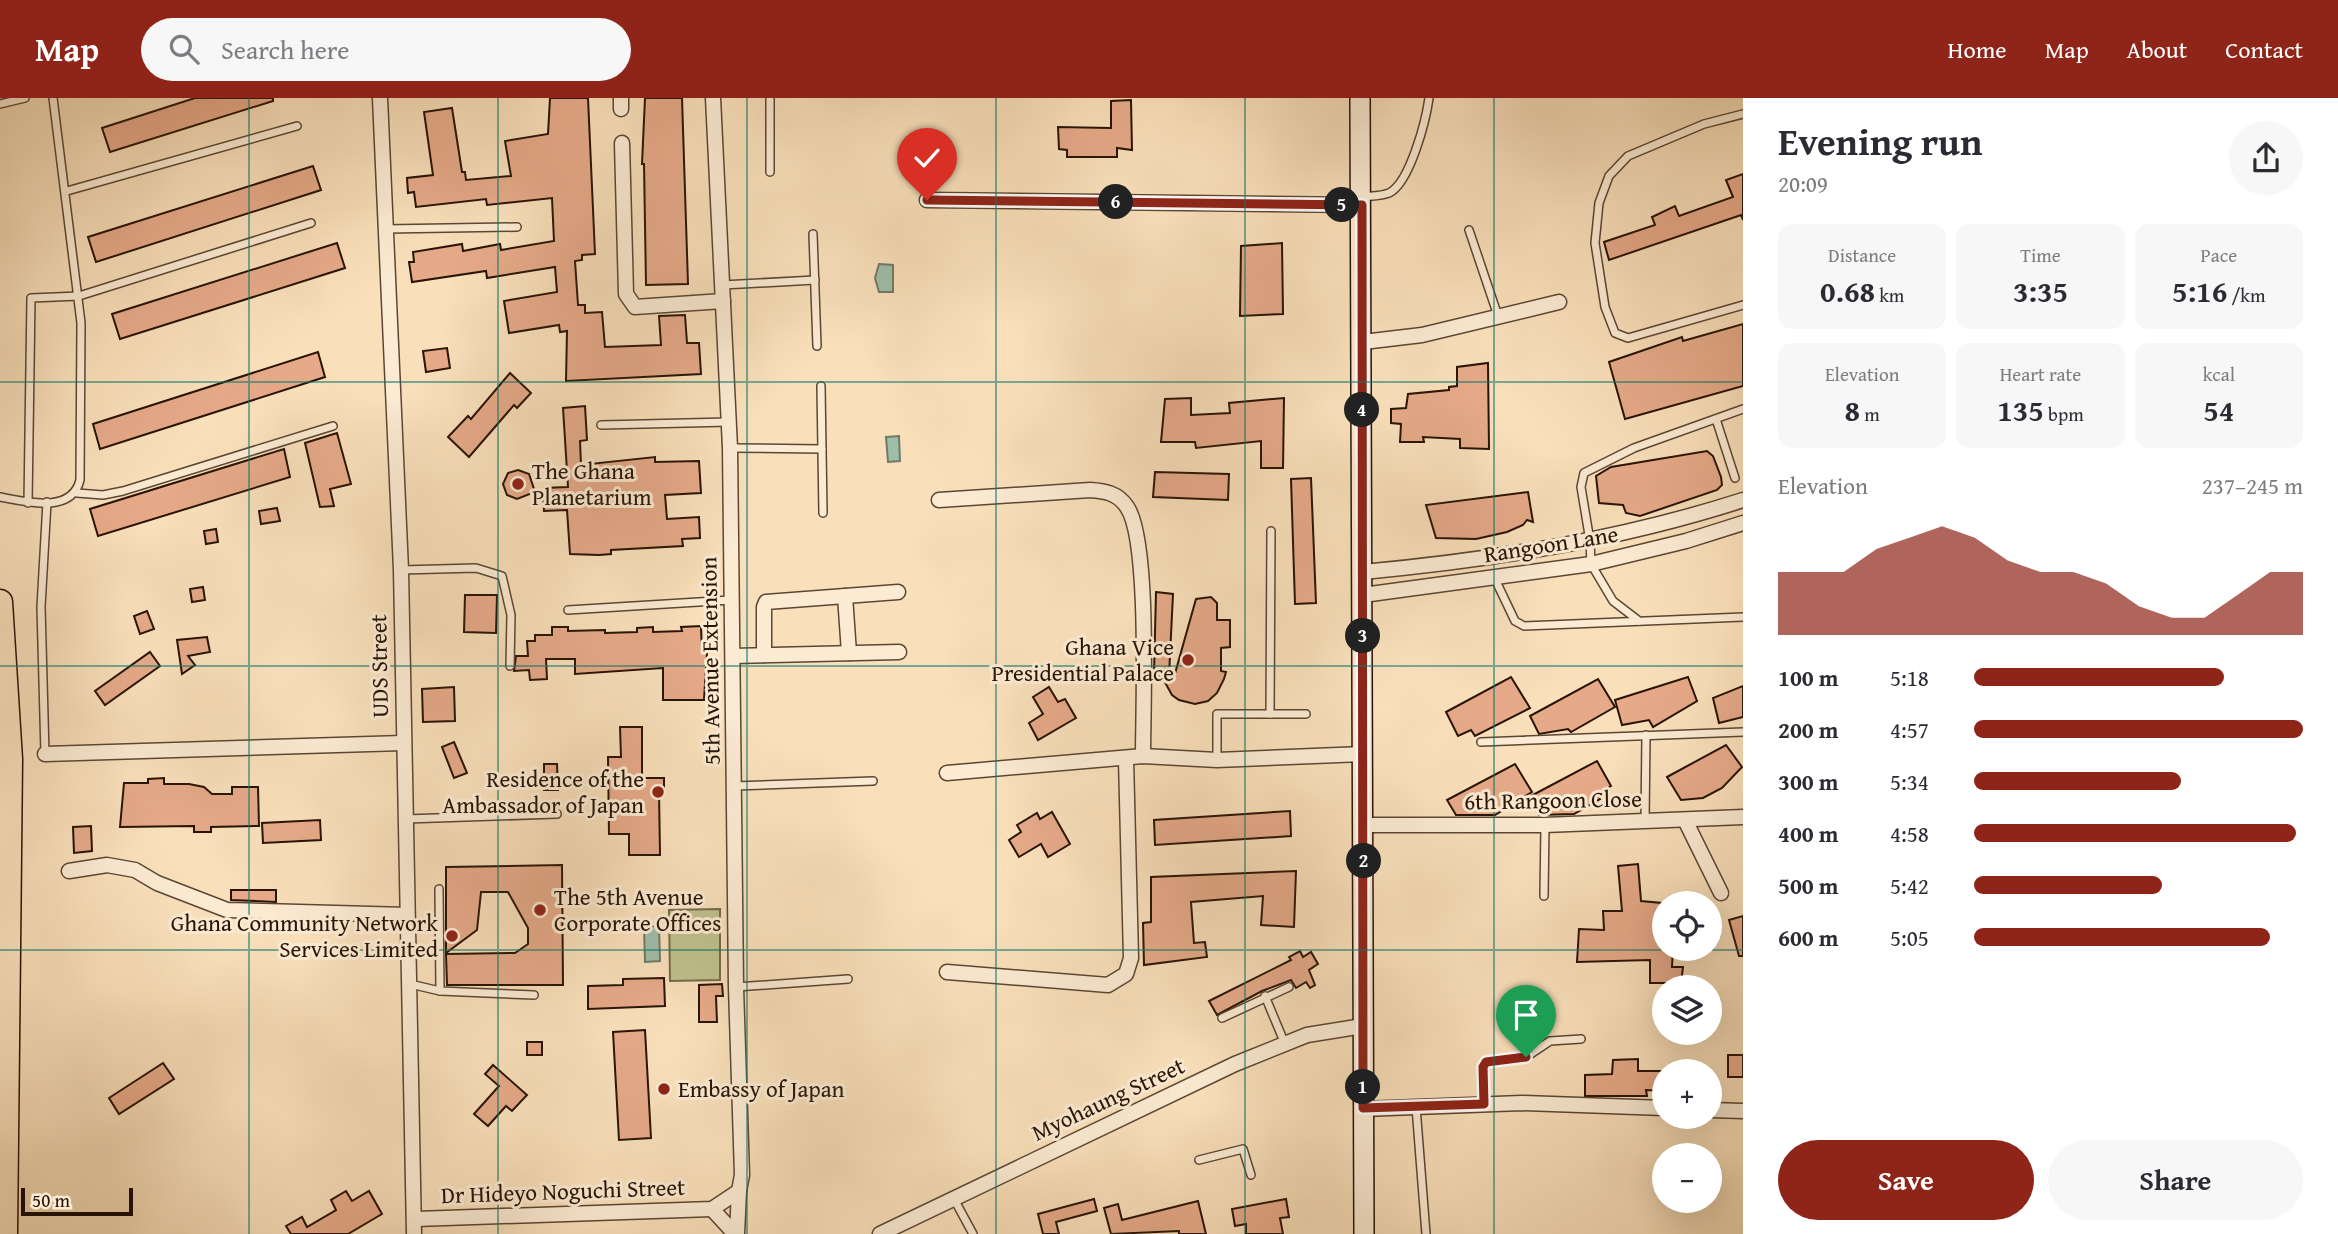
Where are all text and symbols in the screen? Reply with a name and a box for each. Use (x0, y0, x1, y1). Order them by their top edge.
search box (141, 18, 631, 81)
text: Map (35, 25, 99, 73)
icon: search (165, 30, 203, 68)
text: Search here (221, 30, 349, 69)
text: Home (1948, 32, 2007, 67)
text: Map (2045, 32, 2089, 67)
text: About (2127, 32, 2187, 67)
text: Contact (2225, 32, 2303, 67)
text: Evening run (1778, 113, 1982, 169)
button: share (2229, 121, 2303, 195)
pin (897, 128, 957, 200)
icon: check (908, 139, 946, 177)
text: 20:09 (1778, 167, 1828, 200)
pin: 6 (1098, 184, 1134, 220)
text: 6 (1111, 187, 1120, 215)
pin: 5 (1324, 188, 1360, 222)
text: 5 (1337, 190, 1346, 218)
text: Distance (1828, 241, 1896, 269)
text: Time (2020, 241, 2061, 269)
text: Pace (2201, 241, 2237, 269)
text: 0.68 (1820, 269, 1875, 313)
text: 3:35 (2013, 269, 2068, 313)
text: 5:16 (2172, 269, 2227, 313)
text: km (1875, 281, 1904, 309)
text: /km (2227, 281, 2266, 309)
text: Elevation (1825, 360, 1899, 388)
text: Heart rate (2000, 360, 2081, 388)
text: kcal (2203, 360, 2235, 388)
text: 8 (1845, 388, 1860, 432)
text: 135 (1997, 388, 2044, 432)
text: 54 (2203, 388, 2234, 432)
pin: 4 (1344, 392, 1380, 428)
text: 4 (1357, 395, 1366, 423)
text: m (1860, 400, 1880, 428)
text: bpm (2044, 400, 2084, 428)
place label: The Ghana Planetarium (532, 454, 652, 513)
text: Elevation (1778, 469, 1868, 502)
text: 237–245 m (2202, 469, 2303, 502)
marker: The Ghana Planetarium (510, 476, 526, 492)
street label: Rangoon Lane (1481, 517, 1621, 570)
street label: 5th Avenue Extension (691, 556, 728, 765)
street label: UDS Street (361, 614, 396, 718)
pin: 3 (1346, 618, 1380, 654)
text: 3 (1358, 621, 1367, 649)
place label: Ghana Vice Presidential Palace (992, 630, 1174, 689)
marker: Ghana Vice Presidential Palace (1180, 652, 1196, 668)
text: 100 m (1778, 661, 1839, 694)
text: 5:18 (1890, 661, 1929, 694)
text: 200 m (1778, 713, 1839, 746)
text: 4:57 (1890, 713, 1929, 746)
place label: Residence of the Ambassador of Japan (442, 762, 644, 821)
text: 300 m (1778, 765, 1839, 798)
text: 5:34 (1890, 765, 1929, 798)
street label: 6th Rangoon Close (1464, 781, 1642, 818)
marker: Residence of the Ambassador of Japan (650, 784, 666, 800)
text: 400 m (1778, 817, 1839, 850)
text: 4:58 (1890, 817, 1929, 850)
pin: 2 (1346, 844, 1382, 878)
text: 2 (1359, 846, 1368, 874)
text: 500 m (1778, 869, 1839, 902)
text: 5:42 (1890, 869, 1929, 902)
place label: The 5th Avenue Corporate Offices (554, 880, 721, 939)
map controls (1652, 891, 1722, 1213)
button: locate (1652, 891, 1722, 961)
marker: The 5th Avenue Corporate Offices (532, 902, 548, 918)
place label: Ghana Community Network Services Limited (171, 906, 439, 965)
text: 600 m (1778, 921, 1839, 954)
text: 5:05 (1890, 921, 1929, 954)
marker: Ghana Community Network Services Limited (444, 928, 460, 944)
button: layers (1652, 975, 1722, 1045)
pin (1496, 985, 1556, 1057)
icon: arrive (1507, 996, 1545, 1034)
street label: Myohaung Street (1026, 1049, 1190, 1148)
button: + (1652, 1059, 1722, 1129)
pin: 1 (1346, 1070, 1380, 1104)
place label: Embassy of Japan (678, 1072, 845, 1105)
text: 1 (1358, 1072, 1367, 1100)
marker: Embassy of Japan (656, 1081, 672, 1097)
button: Save (1778, 1140, 2034, 1220)
button: Share (2048, 1140, 2303, 1220)
button: − (1652, 1143, 1722, 1213)
street label: Dr Hideyo Noguchi Street (440, 1170, 686, 1211)
scale bar (21, 1185, 133, 1217)
text: 50 m (32, 1186, 70, 1214)

